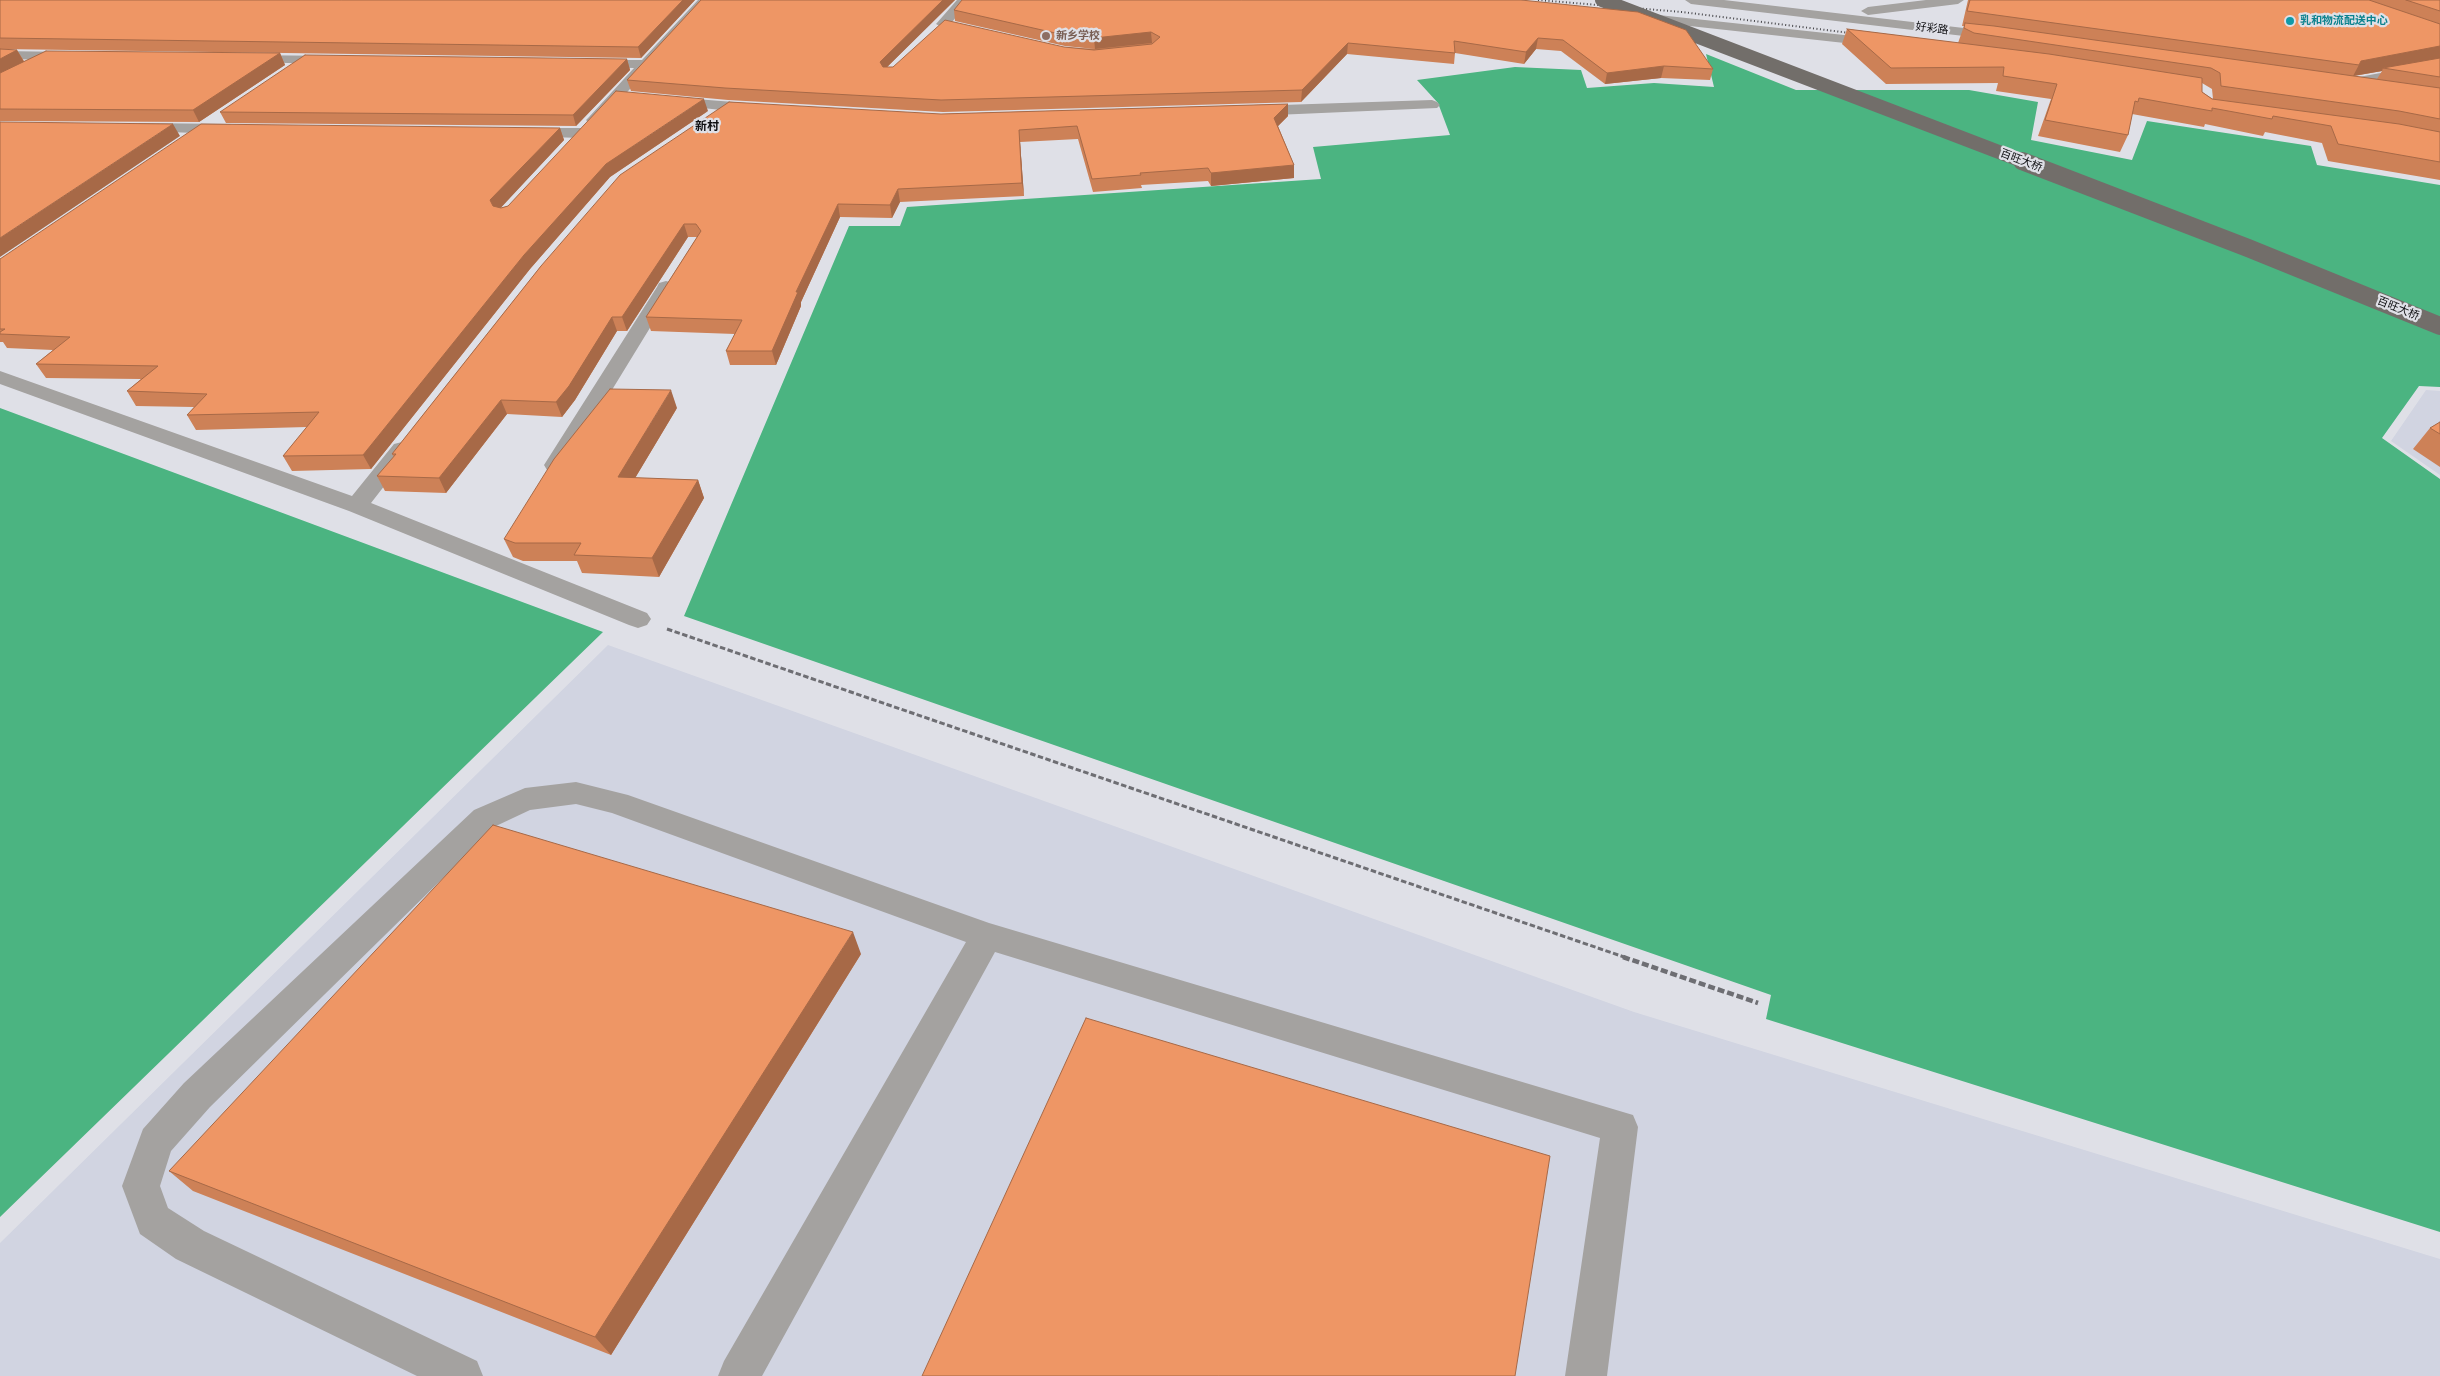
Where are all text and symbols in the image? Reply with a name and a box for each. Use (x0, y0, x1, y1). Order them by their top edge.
place label: 乳和物流配送中心 (2300, 14, 2388, 28)
marker: 乳和物流配送中心 (2284, 15, 2296, 27)
street label: 好彩路 (1915, 20, 1949, 38)
place label: 新乡学校 (1056, 29, 1100, 43)
marker: 新乡学校 (1040, 30, 1052, 42)
district label: 新村 (695, 120, 719, 134)
street label: 百旺大桥 (1998, 147, 2044, 175)
street label: 百旺大桥 (2375, 295, 2421, 323)

